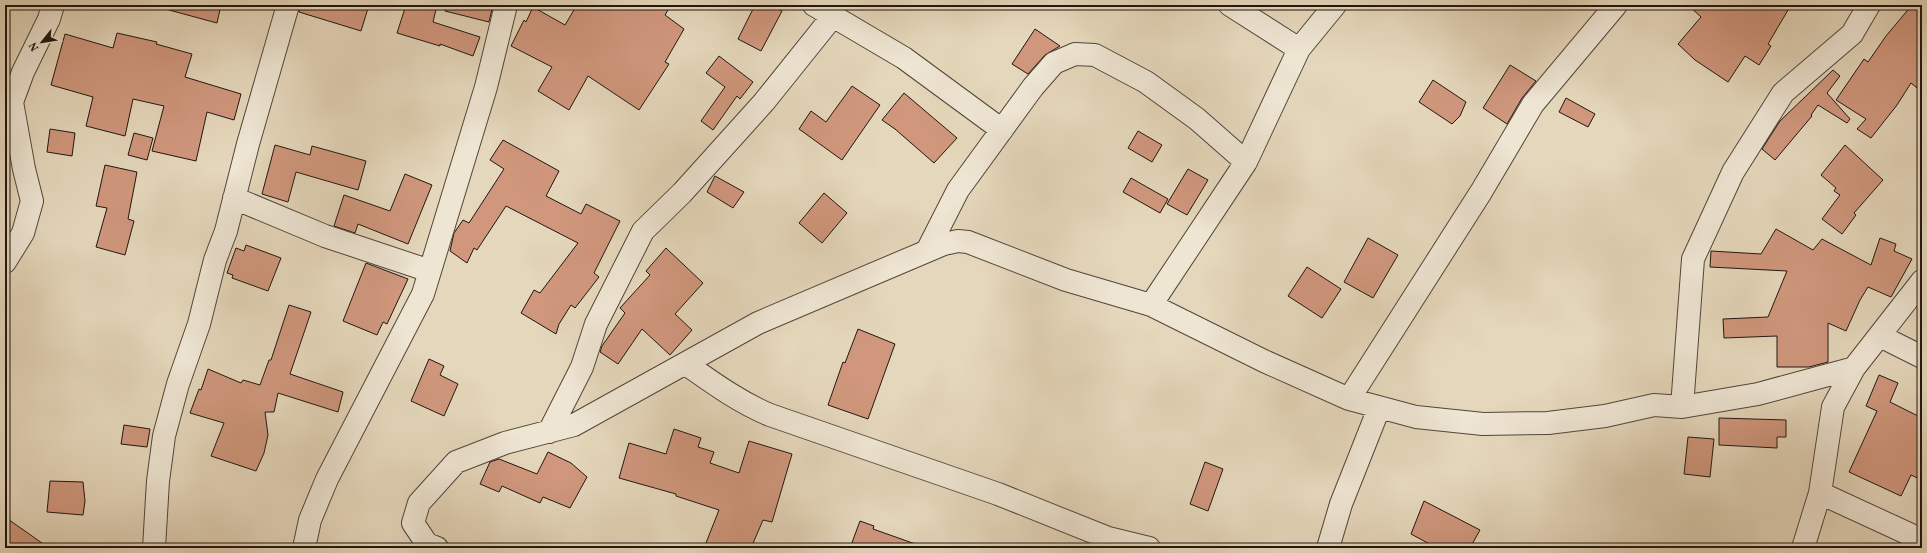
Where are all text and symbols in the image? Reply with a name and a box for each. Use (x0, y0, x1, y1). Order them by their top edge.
north arrow (22, 22, 62, 62)
text: N (26, 39, 43, 53)

